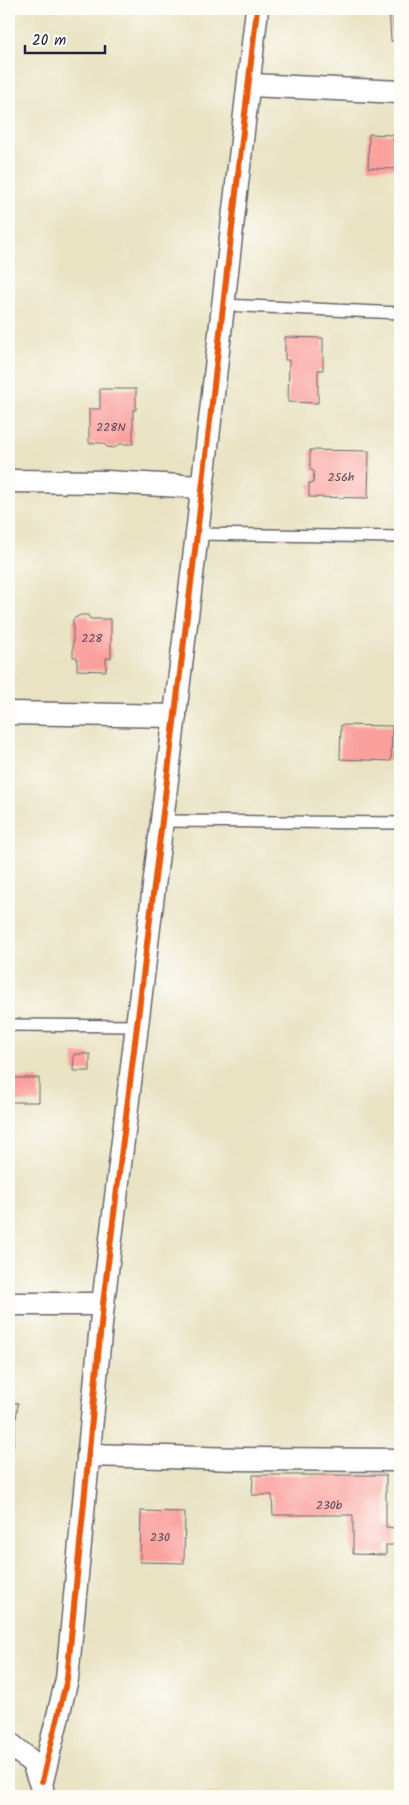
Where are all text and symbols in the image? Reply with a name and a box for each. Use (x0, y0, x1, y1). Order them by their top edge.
scale bar (25, 22, 105, 54)
text: 20 m (32, 29, 66, 53)
house number: 228N (96, 418, 126, 437)
house number: 256h (328, 468, 354, 487)
house number: 228 (81, 629, 103, 648)
house number: 230b (316, 1496, 343, 1515)
house number: 230 (150, 1528, 170, 1547)

